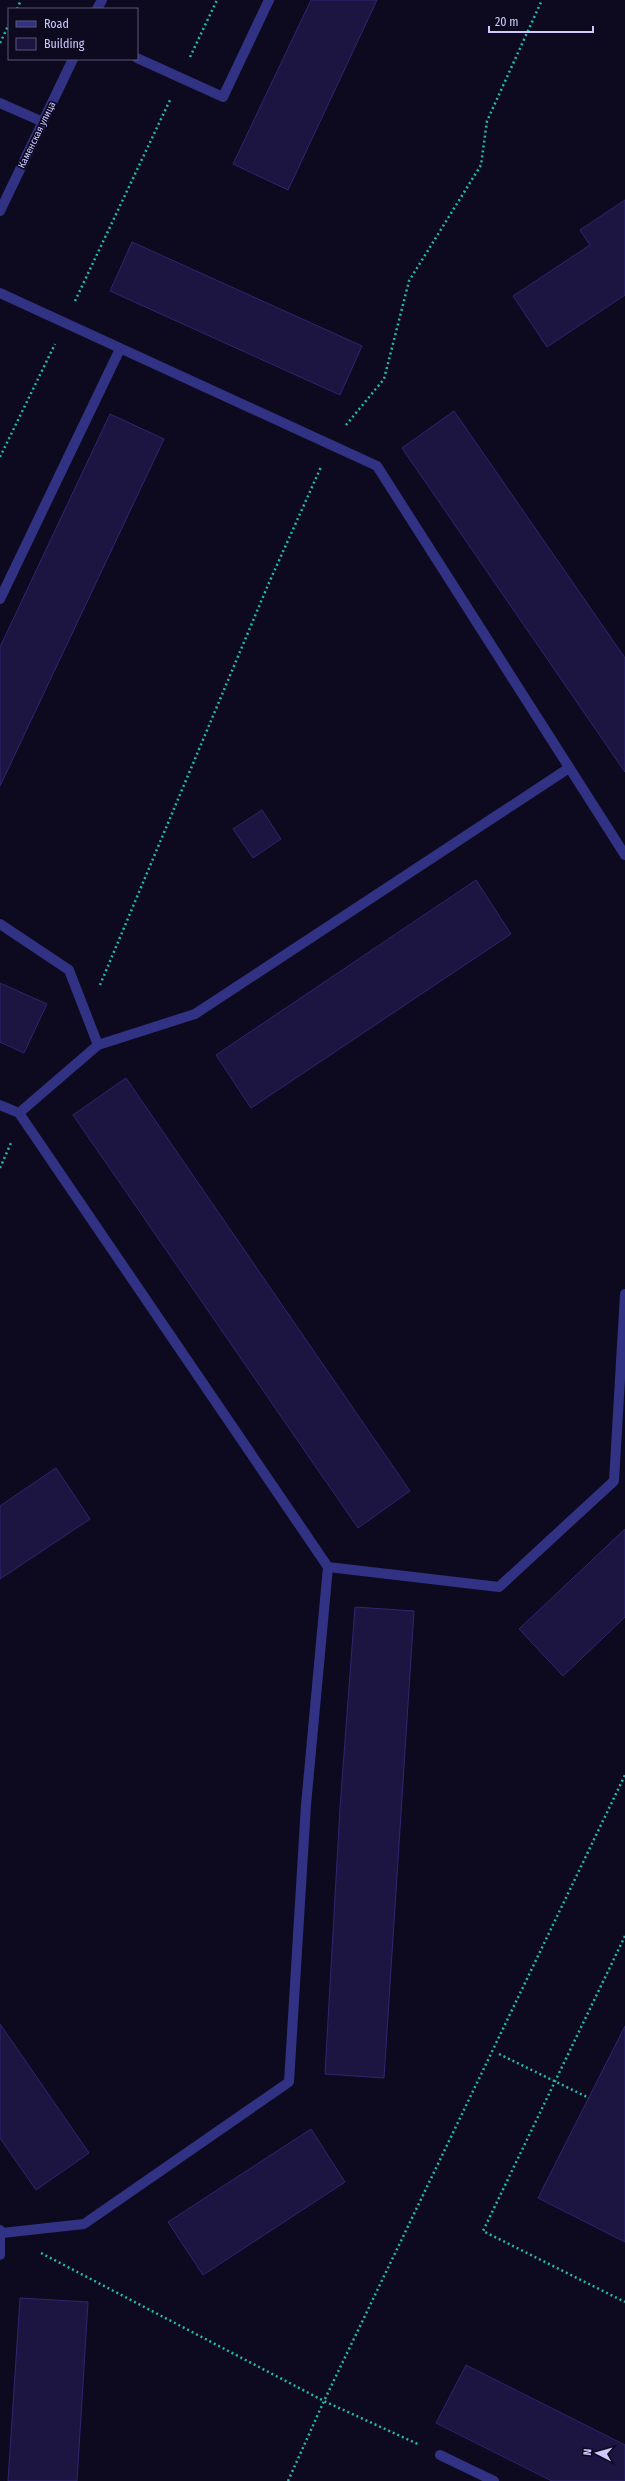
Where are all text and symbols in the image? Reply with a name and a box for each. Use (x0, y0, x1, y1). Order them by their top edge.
legend (8, 8, 138, 60)
scale bar (489, 8, 593, 34)
text: 20 m (495, 15, 519, 29)
text: Road (44, 17, 69, 31)
text: Building (44, 37, 85, 51)
street label: Каменская улица (16, 100, 58, 170)
north arrow (577, 2433, 617, 2473)
text: N (581, 2448, 594, 2456)

